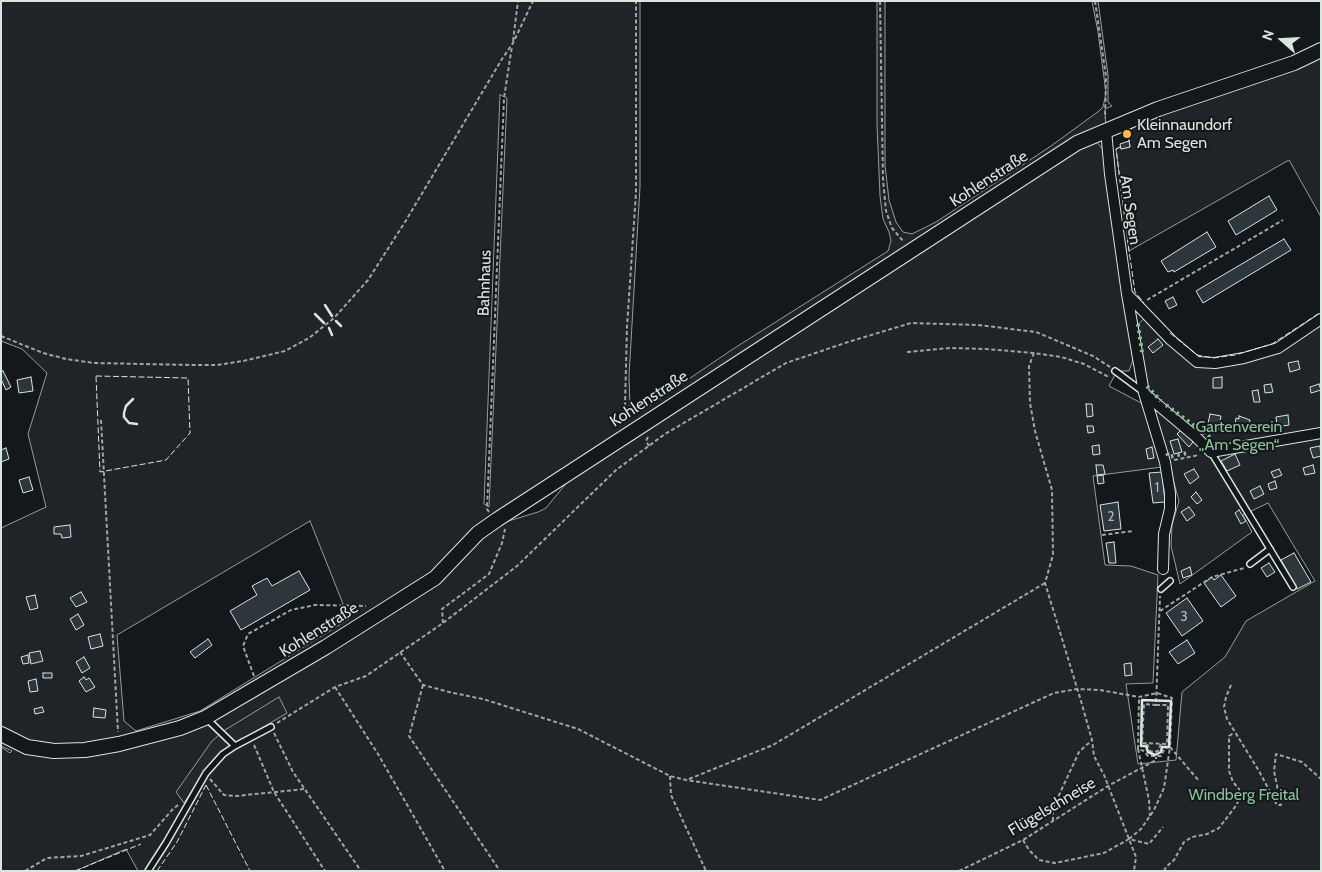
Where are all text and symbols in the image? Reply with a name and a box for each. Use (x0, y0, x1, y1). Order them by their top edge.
north arrow (1257, 15, 1307, 65)
text: N (1258, 28, 1278, 43)
place label: Kleinnaundorf Am Segen (1137, 115, 1232, 153)
marker: Kleinnaundorf Am Segen (1121, 128, 1133, 140)
street label: Kohlenstraße (947, 147, 1031, 211)
street label: Am Segen (1116, 174, 1144, 246)
street label: Bahnhaus (474, 250, 496, 316)
street label: Kohlenstraße (607, 367, 691, 431)
park label: Gartenverein „Am Segen“ (1195, 417, 1283, 455)
house number: 1 (1155, 480, 1159, 496)
house number: 2 (1107, 509, 1115, 525)
street label: Kohlenstraße (276, 598, 362, 662)
house number: 3 (1180, 609, 1188, 625)
street label: Flügelschneise (1005, 773, 1099, 841)
park label: Windberg Freital (1189, 785, 1299, 805)

